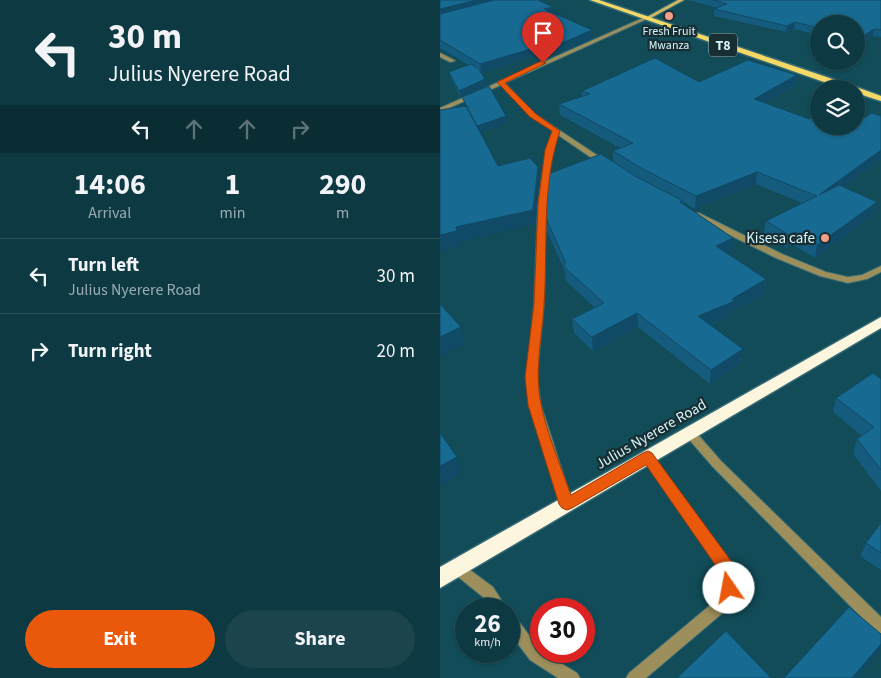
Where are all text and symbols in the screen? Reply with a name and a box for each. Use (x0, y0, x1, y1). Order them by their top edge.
marker: Fresh Fruit Mwanza (663, 10, 675, 22)
text: 30 m (108, 12, 182, 62)
pin (522, 12, 564, 63)
map controls (810, 15, 865, 135)
button: search (810, 15, 865, 70)
icon: arrive (529, 19, 557, 47)
icon: left (25, 20, 90, 85)
place label: Fresh Fruit Mwanza (642, 23, 696, 54)
road number: T8 (709, 34, 737, 56)
text: Julius Nyerere Road (108, 58, 291, 90)
button: layers (810, 80, 865, 135)
icon: left (127, 115, 155, 143)
icon: ahead (180, 115, 208, 143)
icon: ahead (233, 115, 261, 143)
icon: right (286, 115, 314, 143)
text: 14:06 (74, 163, 146, 206)
text: 1 (224, 163, 240, 206)
text: 290 (319, 163, 366, 206)
text: Arrival (88, 202, 131, 224)
text: min (219, 202, 245, 224)
text: m (336, 202, 349, 224)
place label: Kisesa cafe (746, 228, 815, 249)
marker: Kisesa cafe (819, 232, 831, 244)
text: Turn left (68, 252, 139, 279)
icon: left (25, 262, 53, 290)
text: 30 m (377, 263, 415, 290)
text: Julius Nyerere Road (68, 279, 201, 301)
icon: right (25, 337, 53, 365)
text: Turn right (68, 338, 152, 365)
text: 20 m (377, 338, 415, 365)
street label: Julius Nyerere Road (592, 394, 710, 475)
position arrow (702, 561, 754, 613)
speed limit sign: 30 (530, 598, 595, 663)
text: 26 (474, 606, 501, 642)
button: Exit (25, 610, 215, 668)
button: Share (225, 610, 415, 668)
text: km/h (474, 634, 501, 651)

